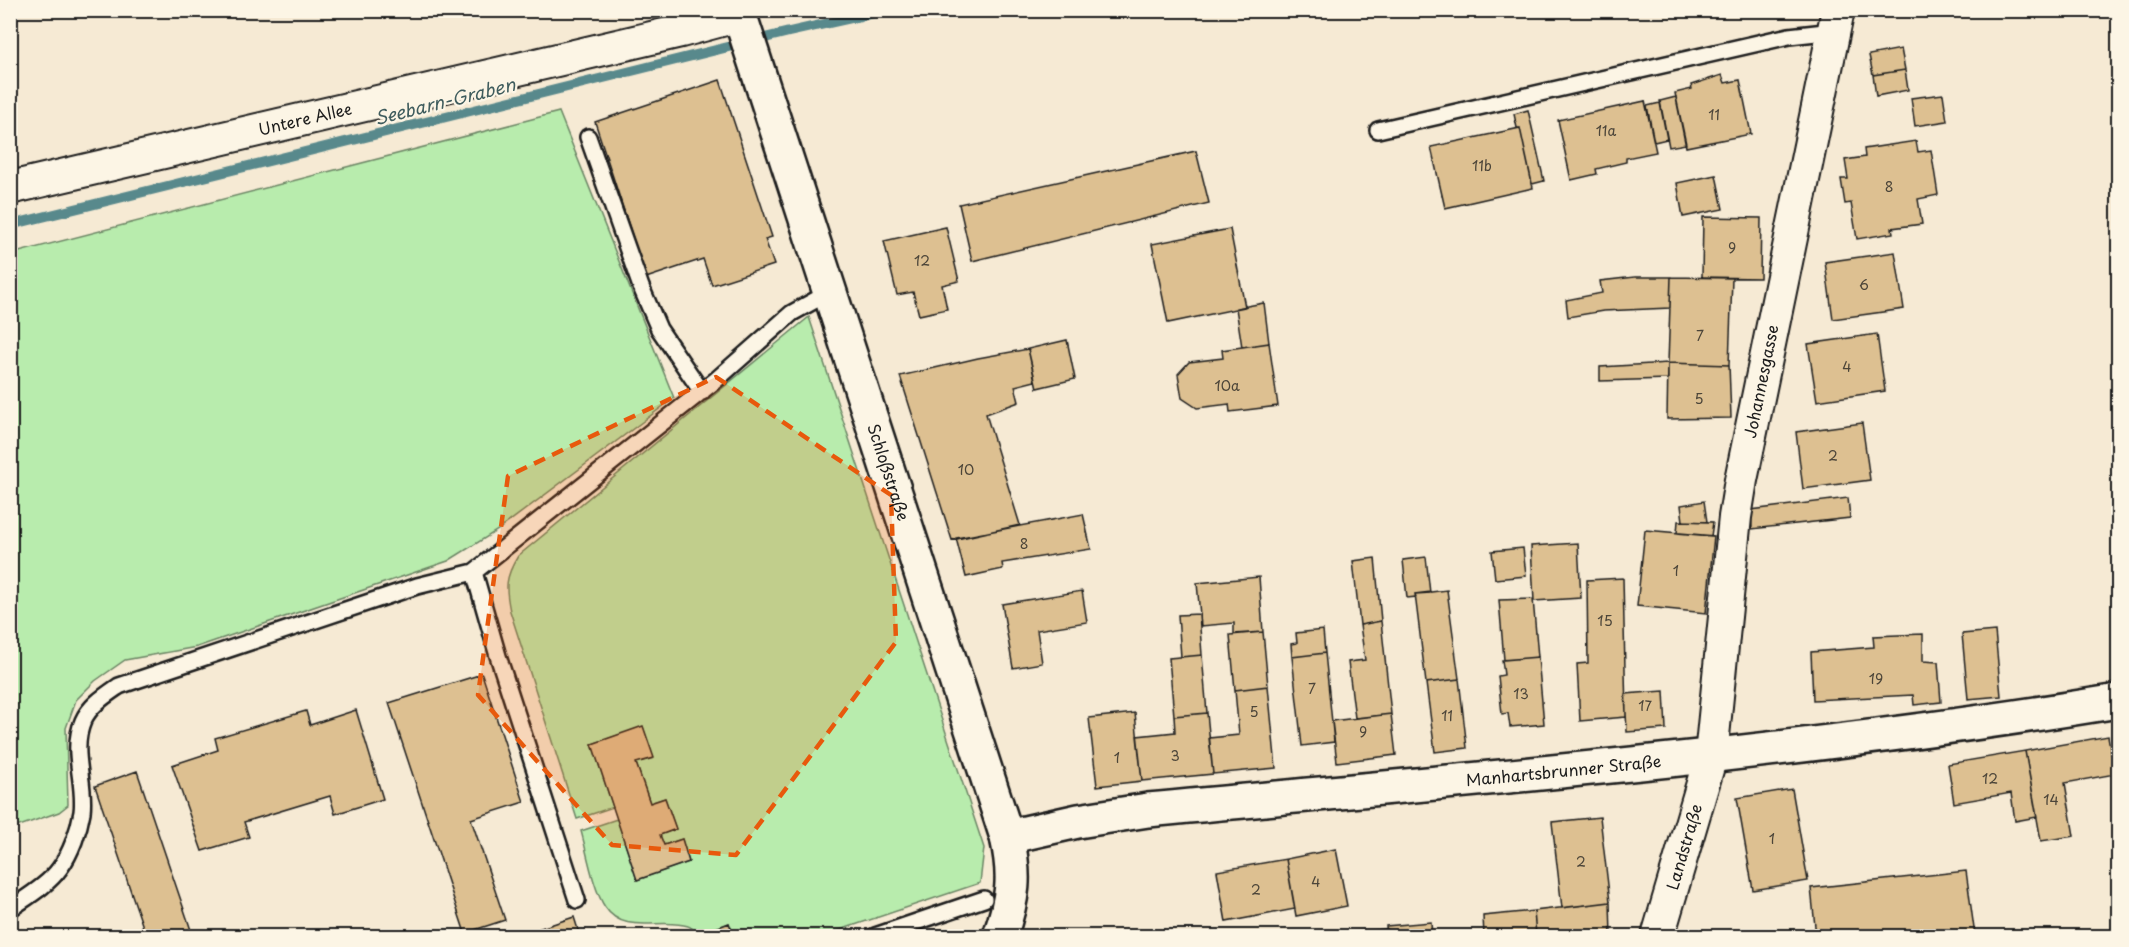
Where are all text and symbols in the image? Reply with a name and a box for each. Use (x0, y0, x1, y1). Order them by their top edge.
water label: Seebarn-Graben (371, 70, 519, 131)
street label: Untere Allee (256, 95, 354, 141)
house number: 11 (1708, 104, 1720, 125)
house number: 11a (1596, 120, 1617, 141)
house number: 11b (1472, 155, 1492, 176)
house number: 8 (1885, 176, 1893, 197)
house number: 9 (1728, 237, 1736, 258)
house number: 12 (914, 250, 930, 271)
house number: 6 (1859, 274, 1869, 295)
street label: Johannesgasse (1737, 322, 1784, 440)
house number: 7 (1696, 325, 1704, 346)
house number: 4 (1842, 356, 1852, 377)
house number: 10a (1214, 375, 1240, 396)
house number: 5 (1694, 388, 1704, 409)
street label: Schloßstraße (862, 420, 916, 524)
house number: 2 (1828, 445, 1838, 466)
house number: 10 (958, 459, 974, 480)
house number: 8 (1020, 533, 1028, 554)
house number: 1 (1673, 560, 1679, 581)
house number: 15 (1597, 610, 1613, 631)
house number: 19 (1869, 668, 1883, 689)
house number: 7 (1308, 678, 1316, 699)
house number: 13 (1513, 683, 1529, 704)
house number: 17 (1638, 695, 1652, 716)
house number: 5 (1249, 701, 1259, 722)
house number: 11 (1441, 705, 1453, 726)
house number: 9 (1359, 721, 1367, 742)
house number: 3 (1170, 745, 1180, 766)
house number: 1 (1114, 747, 1120, 768)
street label: Manhartsbrunner Straße (1465, 748, 1662, 791)
house number: 12 (1982, 768, 1998, 789)
house number: 14 (2043, 789, 2059, 810)
street label: Landstraße (1659, 801, 1707, 892)
house number: 1 (1769, 828, 1775, 849)
house number: 2 (1576, 851, 1586, 872)
house number: 4 (1311, 871, 1321, 892)
house number: 2 (1251, 879, 1261, 900)

